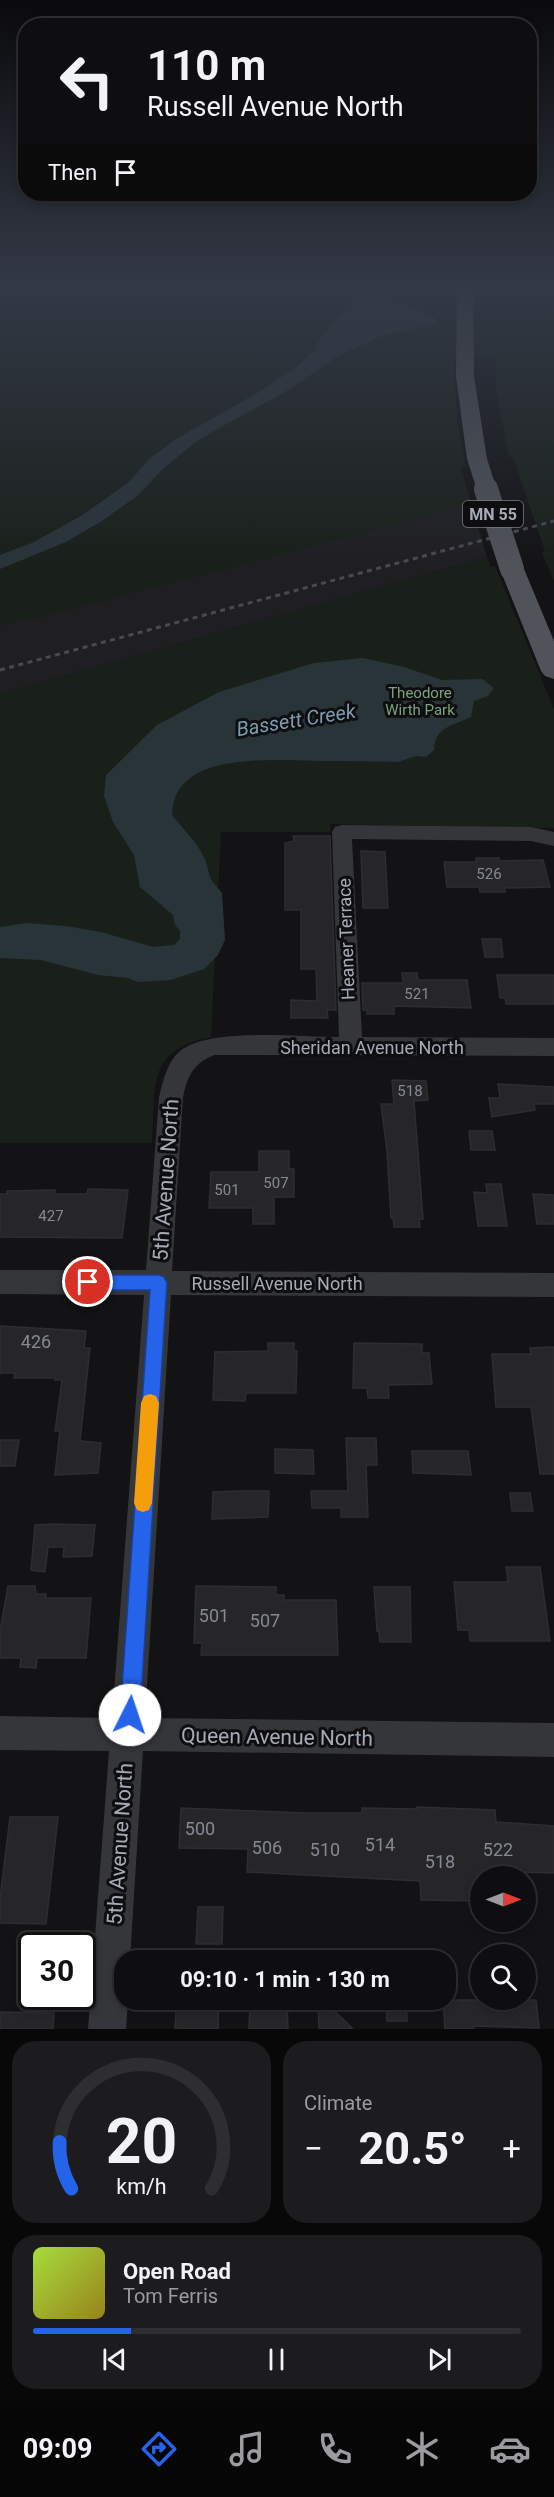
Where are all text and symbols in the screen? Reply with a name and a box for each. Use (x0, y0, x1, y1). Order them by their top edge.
text: 110 m (147, 41, 266, 90)
icon: left (48, 42, 126, 120)
text: Russell Avenue North (147, 91, 404, 123)
icon: arrive (109, 156, 142, 189)
text: Then (48, 160, 97, 185)
road number: MN 55 (463, 501, 523, 527)
park label: Theodore Wirth Park (385, 684, 455, 719)
water label: Bassett Creek (235, 699, 358, 741)
house number: 526 (476, 865, 502, 883)
street label: Heaner Terrace (333, 878, 359, 1000)
house number: 521 (404, 985, 430, 1003)
street label: Sheridan Avenue North (280, 1037, 464, 1058)
house number: 518 (397, 1082, 423, 1100)
street label: 5th Avenue North (148, 1098, 184, 1262)
house number: 507 (263, 1174, 289, 1192)
house number: 501 (214, 1181, 240, 1199)
house number: 427 (38, 1207, 64, 1225)
pin (62, 1256, 113, 1307)
icon: arrive (71, 1265, 104, 1298)
street label: Russell Avenue North (191, 1273, 363, 1294)
house number: 426 (21, 1331, 51, 1352)
house number: 501 (199, 1605, 229, 1626)
house number: 507 (250, 1610, 280, 1631)
position arrow (98, 1683, 162, 1747)
street label: Queen Avenue North (181, 1723, 373, 1751)
street label: 5th Avenue North (102, 1762, 138, 1926)
house number: 500 (185, 1818, 215, 1839)
house number: 514 (365, 1834, 395, 1855)
house number: 506 (252, 1837, 282, 1858)
house number: 510 (310, 1839, 340, 1860)
house number: 522 (483, 1839, 513, 1860)
house number: 518 (425, 1851, 455, 1872)
north arrow (470, 1866, 536, 1932)
map controls (470, 1866, 536, 2010)
speed limit sign: 30 (18, 1932, 96, 2010)
button: search (470, 1944, 536, 2010)
text: 09:10 · 1 min · 130 m (180, 1967, 390, 1992)
text: Climate (304, 2091, 372, 2115)
text: 20 (106, 2105, 177, 2178)
text: 20.5° (359, 2122, 467, 2175)
text: − (304, 2129, 323, 2168)
text: + (502, 2129, 521, 2168)
text: km/h (116, 2174, 167, 2199)
text: Open Road (123, 2259, 231, 2284)
text: Tom Ferris (123, 2284, 218, 2308)
icon: previous (98, 2343, 131, 2376)
icon: pause (260, 2343, 293, 2376)
icon: next (423, 2343, 456, 2376)
icon: directions (138, 2428, 180, 2470)
icon: music (226, 2428, 268, 2470)
icon: phone (314, 2428, 356, 2470)
icon: climate (401, 2428, 443, 2470)
icon: car (489, 2428, 531, 2470)
text: 09:09 (23, 2433, 92, 2465)

